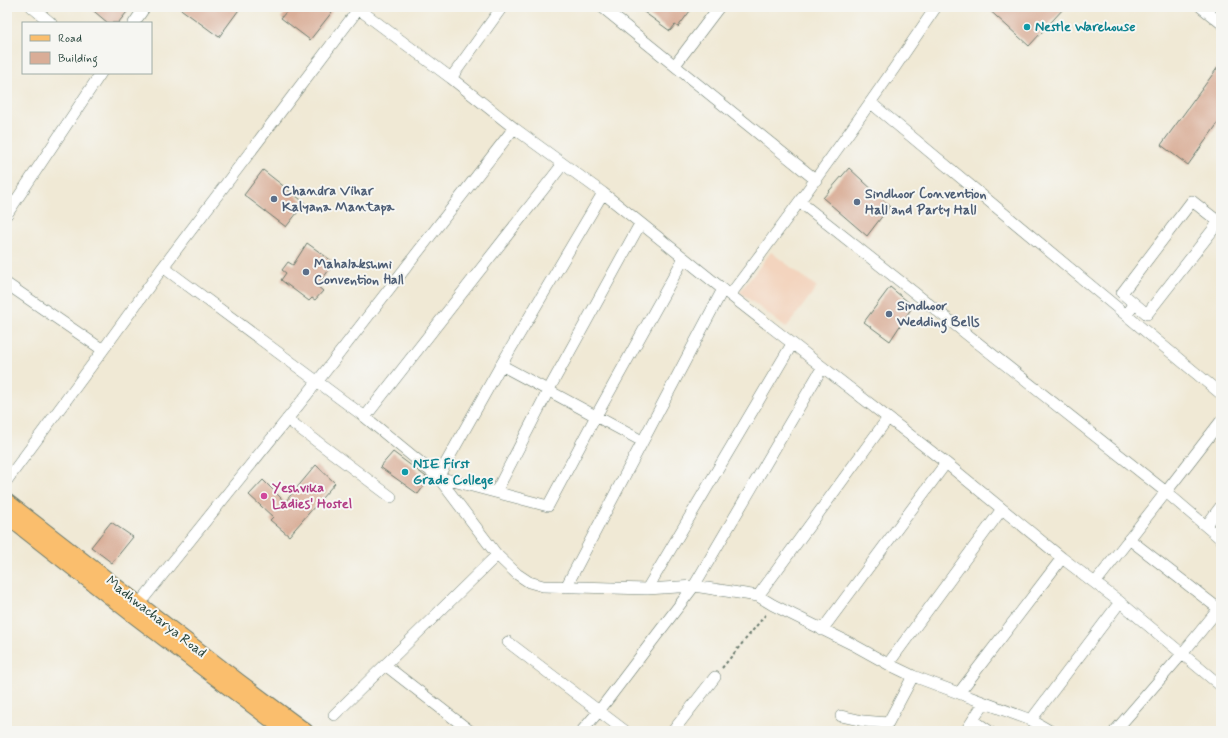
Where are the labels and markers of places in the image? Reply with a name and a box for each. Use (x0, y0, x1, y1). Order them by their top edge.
place label: Nestle Warehouse (1035, 18, 1136, 36)
marker: Nestle Warehouse (1022, 22, 1032, 32)
place label: Chandra Vihar Kalyana Mantapa (282, 182, 395, 216)
place label: Sindhoor Convention Hall and Party Hall (865, 185, 987, 219)
marker: Chandra Vihar Kalyana Mantapa (269, 194, 279, 204)
marker: Sindhoor Convention Hall and Party Hall (852, 197, 862, 207)
place label: Mahalakshmi Convention Hall (314, 255, 404, 289)
marker: Mahalakshmi Convention Hall (301, 267, 311, 277)
place label: Sindhoor Wedding Bells (896, 297, 980, 334)
marker: Sindhoor Wedding Bells (884, 309, 894, 319)
place label: NIE First Grade College (413, 455, 493, 490)
marker: NIE First Grade College (400, 467, 410, 477)
place label: Yeshvika Ladies' Hostel (272, 479, 352, 513)
marker: Yeshvika Ladies' Hostel (259, 491, 269, 501)

